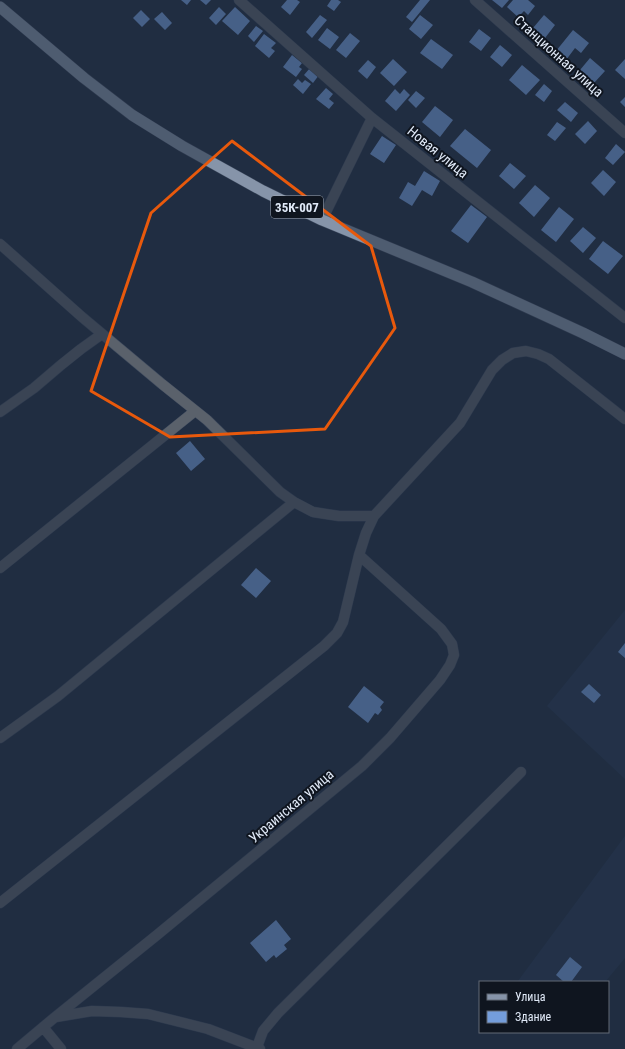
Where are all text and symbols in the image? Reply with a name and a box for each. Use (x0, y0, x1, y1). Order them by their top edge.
street label: Станционная улица (511, 12, 607, 100)
street label: Новая улица (404, 123, 472, 181)
road number: 35К-007 (271, 196, 323, 218)
street label: Украинская улица (246, 766, 336, 846)
legend (479, 981, 609, 1033)
text: Улица (515, 990, 546, 1004)
text: Здание (515, 1010, 552, 1024)

